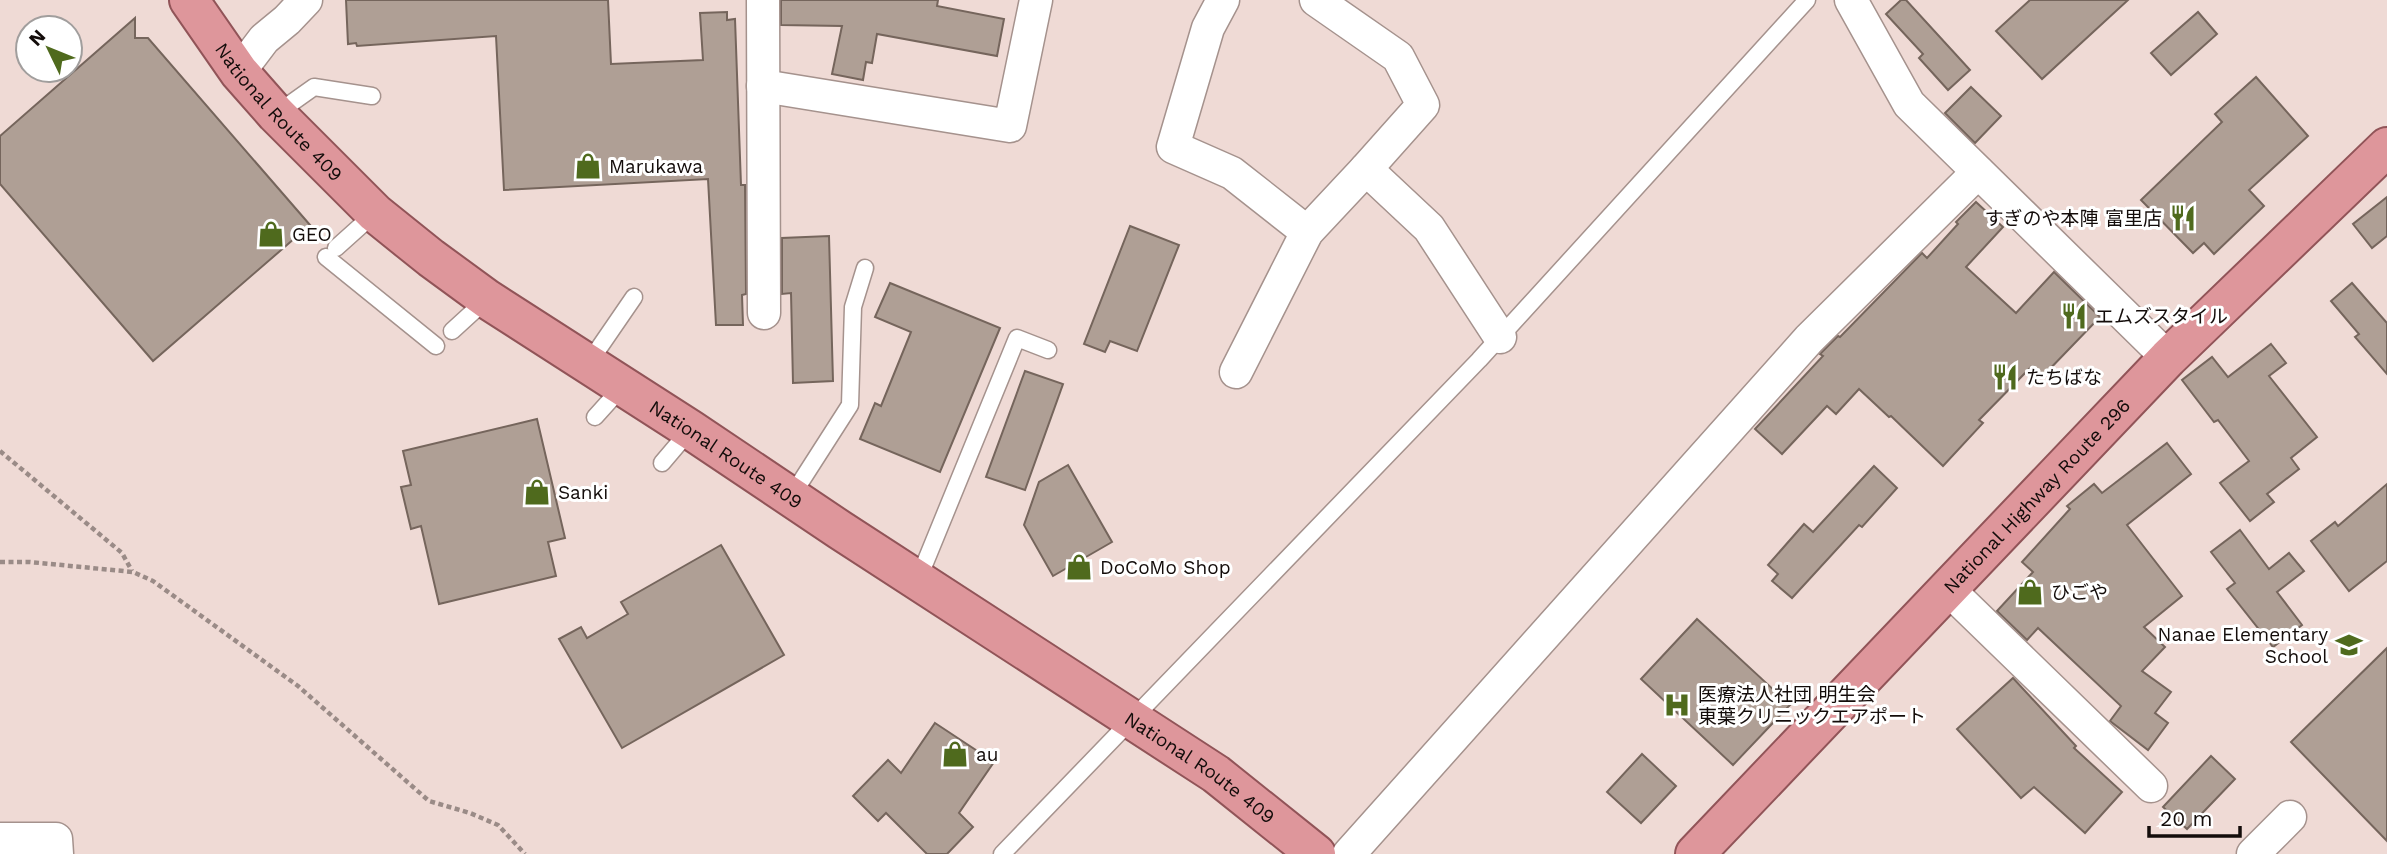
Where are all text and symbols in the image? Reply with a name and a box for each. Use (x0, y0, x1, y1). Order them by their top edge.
north arrow (14, 14, 84, 84)
text: N (24, 25, 50, 51)
street label: National Route 409 (211, 38, 348, 186)
shop icon: Marukawa (573, 151, 603, 181)
place label: Marukawa (609, 155, 703, 178)
restaurant icon: すぎのや本陣 富里店 (2168, 203, 2198, 233)
place label: すぎのや本陣 富里店 (1985, 207, 2162, 230)
shop icon: GEO (256, 219, 286, 249)
place label: GEO (292, 223, 332, 246)
restaurant icon: エムズスタイル (2059, 301, 2089, 331)
place label: エムズスタイル (2095, 305, 2228, 328)
restaurant icon: たちばな (1990, 362, 2020, 392)
place label: たちばな (2026, 366, 2102, 389)
street label: National Highway Route 296 (1938, 394, 2135, 598)
street label: National Route 409 (645, 395, 807, 513)
shop icon: Sanki (522, 477, 552, 507)
place label: Sanki (558, 481, 608, 504)
shop icon: DoCoMo Shop (1064, 552, 1094, 582)
place label: DoCoMo Shop (1100, 556, 1231, 579)
shop icon: ひごや (2015, 577, 2045, 607)
place label: ひごや (2051, 581, 2108, 604)
place label: Nanae Elementary School (2158, 623, 2328, 668)
school or university icon: Nanae Elementary School (2334, 630, 2364, 660)
place label: 医療法人社団 明生会 東葉クリニックエアポート (1698, 683, 1926, 728)
hospital icon: 医療法人社団 明生会 東葉クリニックエアポート (1662, 690, 1692, 720)
street label: National Route 409 (1120, 706, 1280, 828)
shop icon: au (940, 739, 970, 769)
place label: au (976, 743, 998, 766)
scale bar (2149, 794, 2240, 838)
text: 20 m (2160, 806, 2212, 831)

